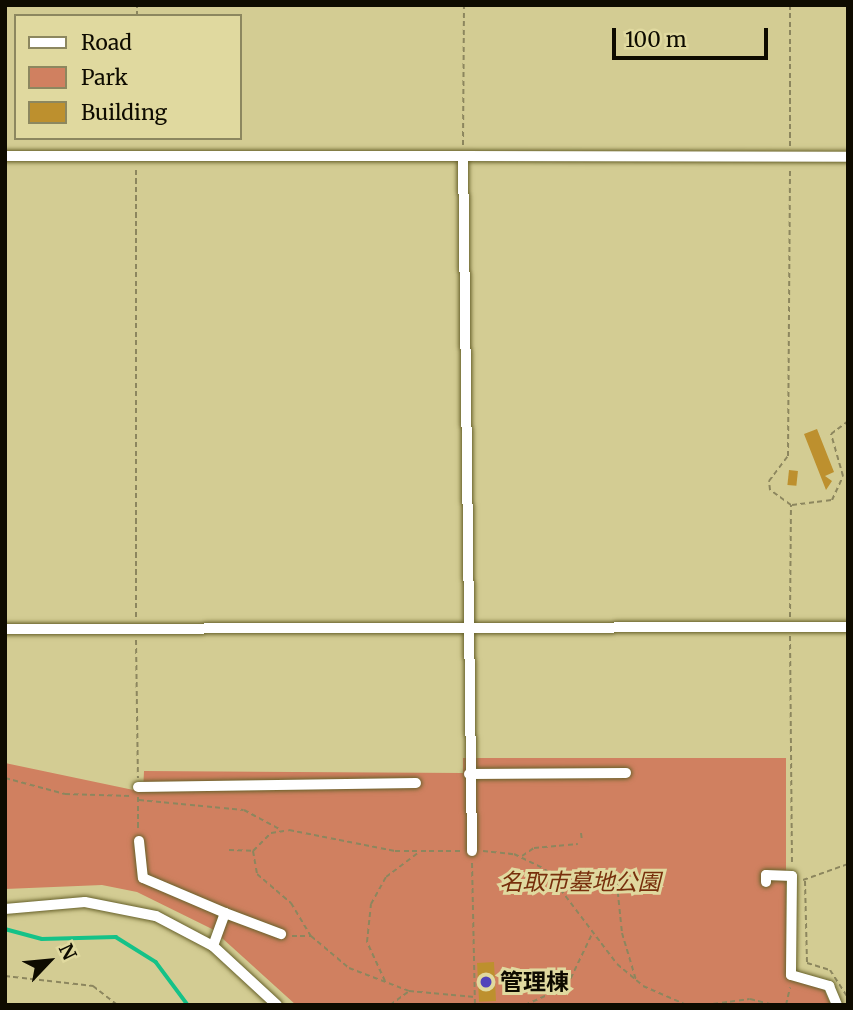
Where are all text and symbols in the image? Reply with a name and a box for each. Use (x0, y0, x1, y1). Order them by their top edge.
legend (14, 14, 242, 140)
scale bar (615, 14, 771, 58)
text: 100 m (625, 26, 687, 53)
text: Road (81, 29, 132, 56)
text: Park (81, 64, 128, 91)
text: Building (81, 99, 167, 126)
park label: 名取市墓地公園 (500, 868, 660, 896)
north arrow (14, 926, 84, 996)
text: N (54, 940, 82, 964)
place label: 管理棟 (500, 968, 569, 996)
marker: 管理棟 (478, 974, 494, 990)

